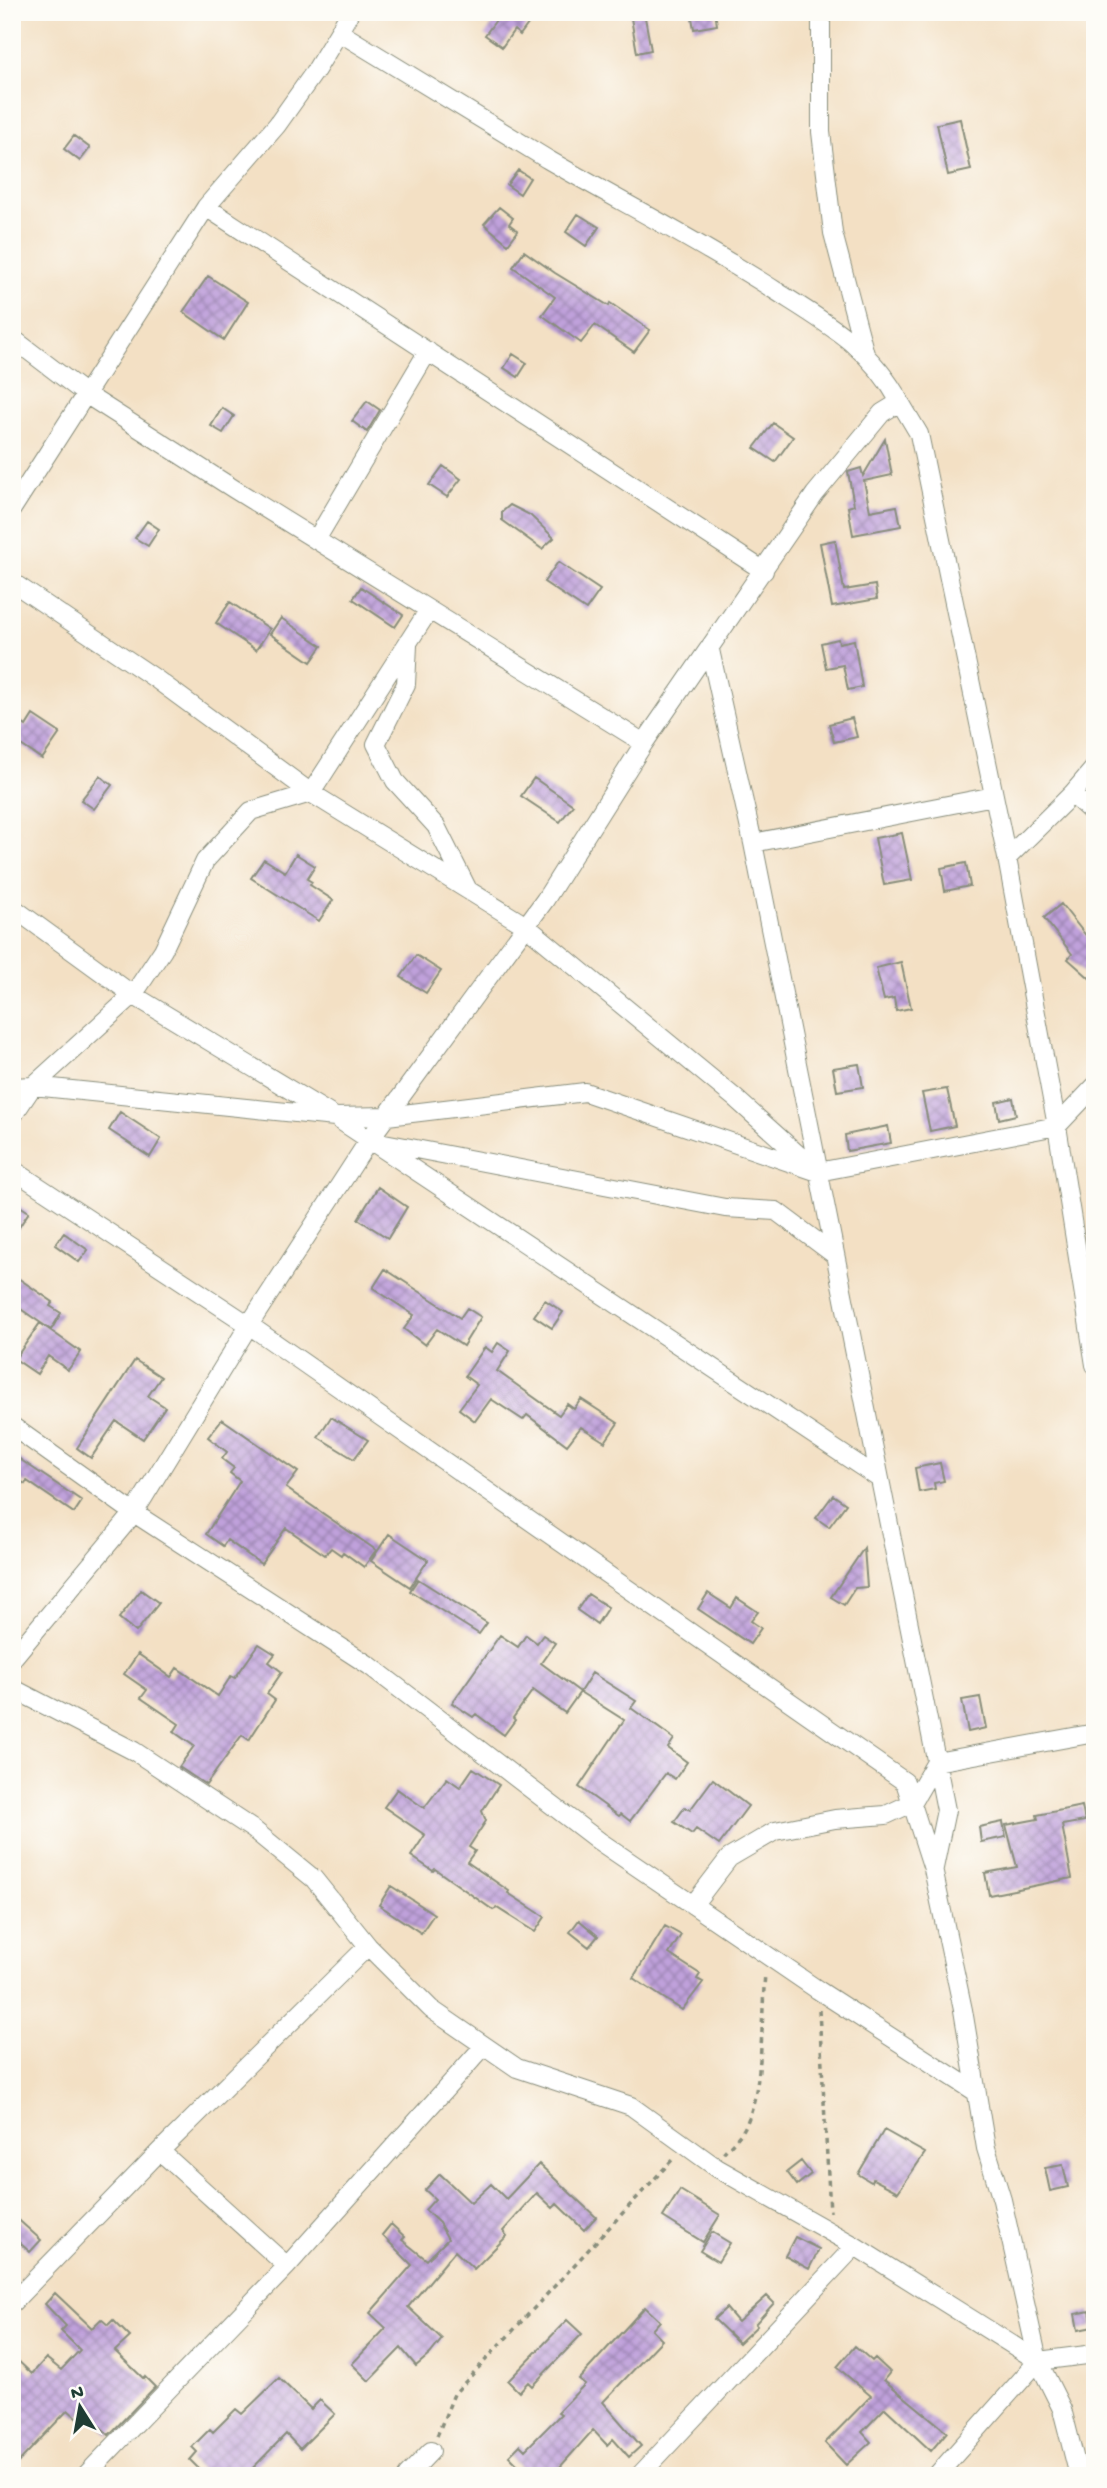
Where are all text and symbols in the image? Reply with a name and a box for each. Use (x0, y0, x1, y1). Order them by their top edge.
north arrow (46, 2372, 116, 2442)
text: N (69, 2381, 86, 2406)

